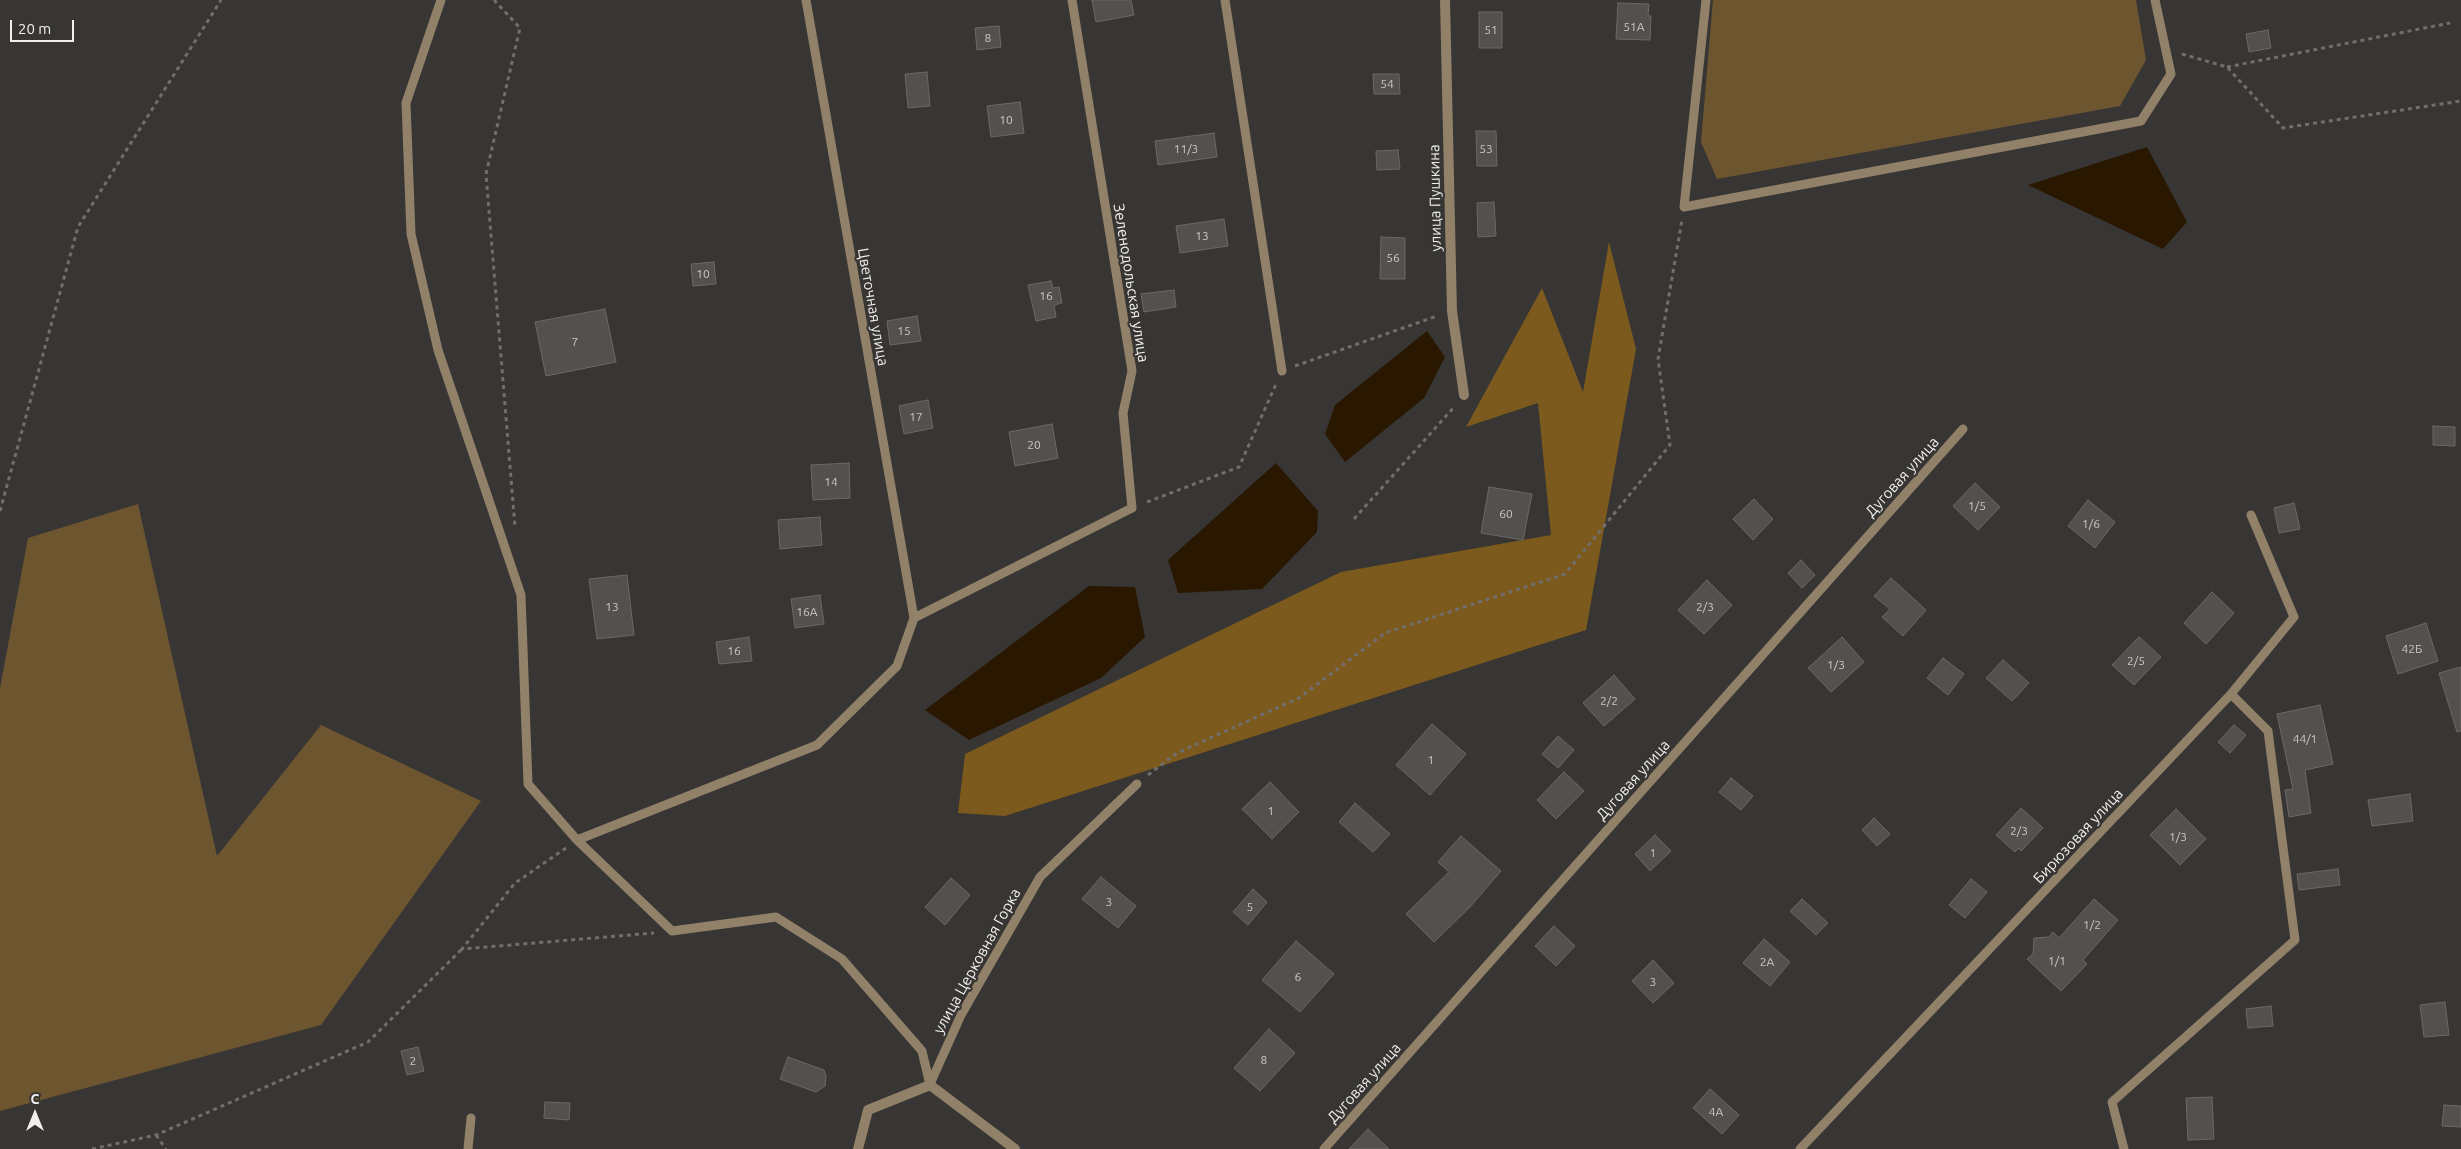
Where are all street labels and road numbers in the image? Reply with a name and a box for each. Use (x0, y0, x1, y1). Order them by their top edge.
street label: улица Пушкина (1425, 144, 1445, 252)
street label: Зеленодольская улица (1110, 202, 1152, 364)
street label: Цветочная улица (854, 247, 892, 367)
street label: Дуговая улица (1861, 433, 1943, 521)
street label: Дуговая улица (1592, 736, 1674, 824)
street label: Бирюзовая улица (2029, 785, 2127, 887)
street label: улица Церковная Горка (929, 885, 1025, 1037)
street label: Дуговая улица (1323, 1039, 1405, 1127)

